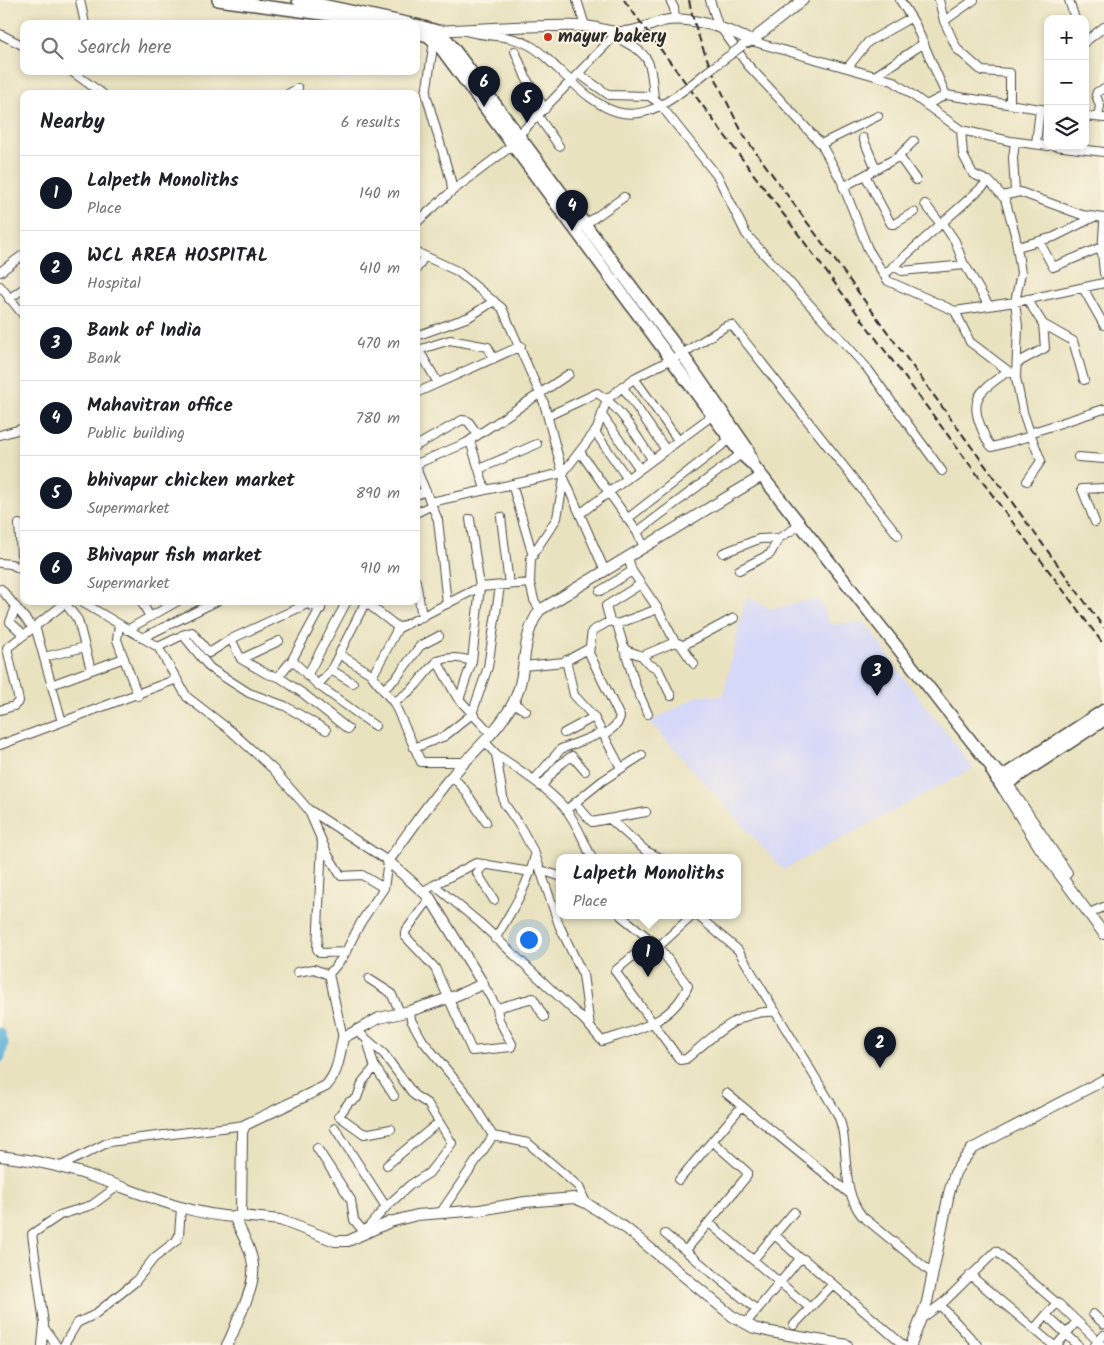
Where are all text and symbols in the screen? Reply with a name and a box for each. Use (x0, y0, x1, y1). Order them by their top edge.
map controls (1044, 15, 1089, 150)
button: + (1044, 15, 1089, 60)
search box (20, 20, 420, 75)
place label: mayur bakery (558, 23, 667, 52)
marker: mayur bakery (542, 31, 554, 43)
text: Search here (78, 33, 172, 63)
icon: search (38, 34, 66, 62)
button: − (1044, 60, 1089, 105)
pin: 6 (468, 66, 500, 107)
pin: 5 (511, 82, 543, 123)
button: layers (1044, 105, 1089, 150)
text: Nearby (40, 106, 105, 139)
text: 6 results (341, 110, 400, 135)
text: Lalpeth Monoliths (87, 166, 239, 196)
text: 1 (54, 181, 58, 206)
text: 140 m (359, 181, 400, 206)
pin: 4 (556, 190, 588, 231)
text: Place (87, 196, 121, 221)
text: WCL AREA HOSPITAL (87, 241, 268, 271)
text: 2 (51, 256, 61, 281)
text: 410 m (359, 256, 400, 281)
text: Hospital (87, 271, 141, 296)
text: Bank of India (87, 316, 201, 346)
text: 3 (52, 331, 60, 356)
text: 470 m (357, 331, 400, 356)
text: Bank (87, 346, 121, 371)
text: Mahavitran office (87, 391, 233, 421)
text: 4 (52, 406, 60, 431)
text: 780 m (356, 406, 400, 431)
text: Public building (87, 421, 185, 446)
text: bhivapur chicken market (87, 466, 295, 496)
text: 5 (52, 481, 60, 506)
text: 890 m (355, 481, 400, 506)
text: Supermarket (87, 496, 170, 521)
text: Bhivapur fish market (87, 541, 262, 571)
text: 6 (52, 556, 60, 581)
text: 910 m (360, 556, 400, 581)
text: Supermarket (87, 571, 170, 596)
pin: 3 (861, 655, 893, 696)
popup (556, 854, 741, 919)
text: Lalpeth Monoliths (573, 859, 724, 889)
text: Place (573, 889, 607, 914)
your location (516, 927, 542, 953)
pin: 1 (632, 936, 664, 977)
pin: 2 (864, 1027, 896, 1068)

